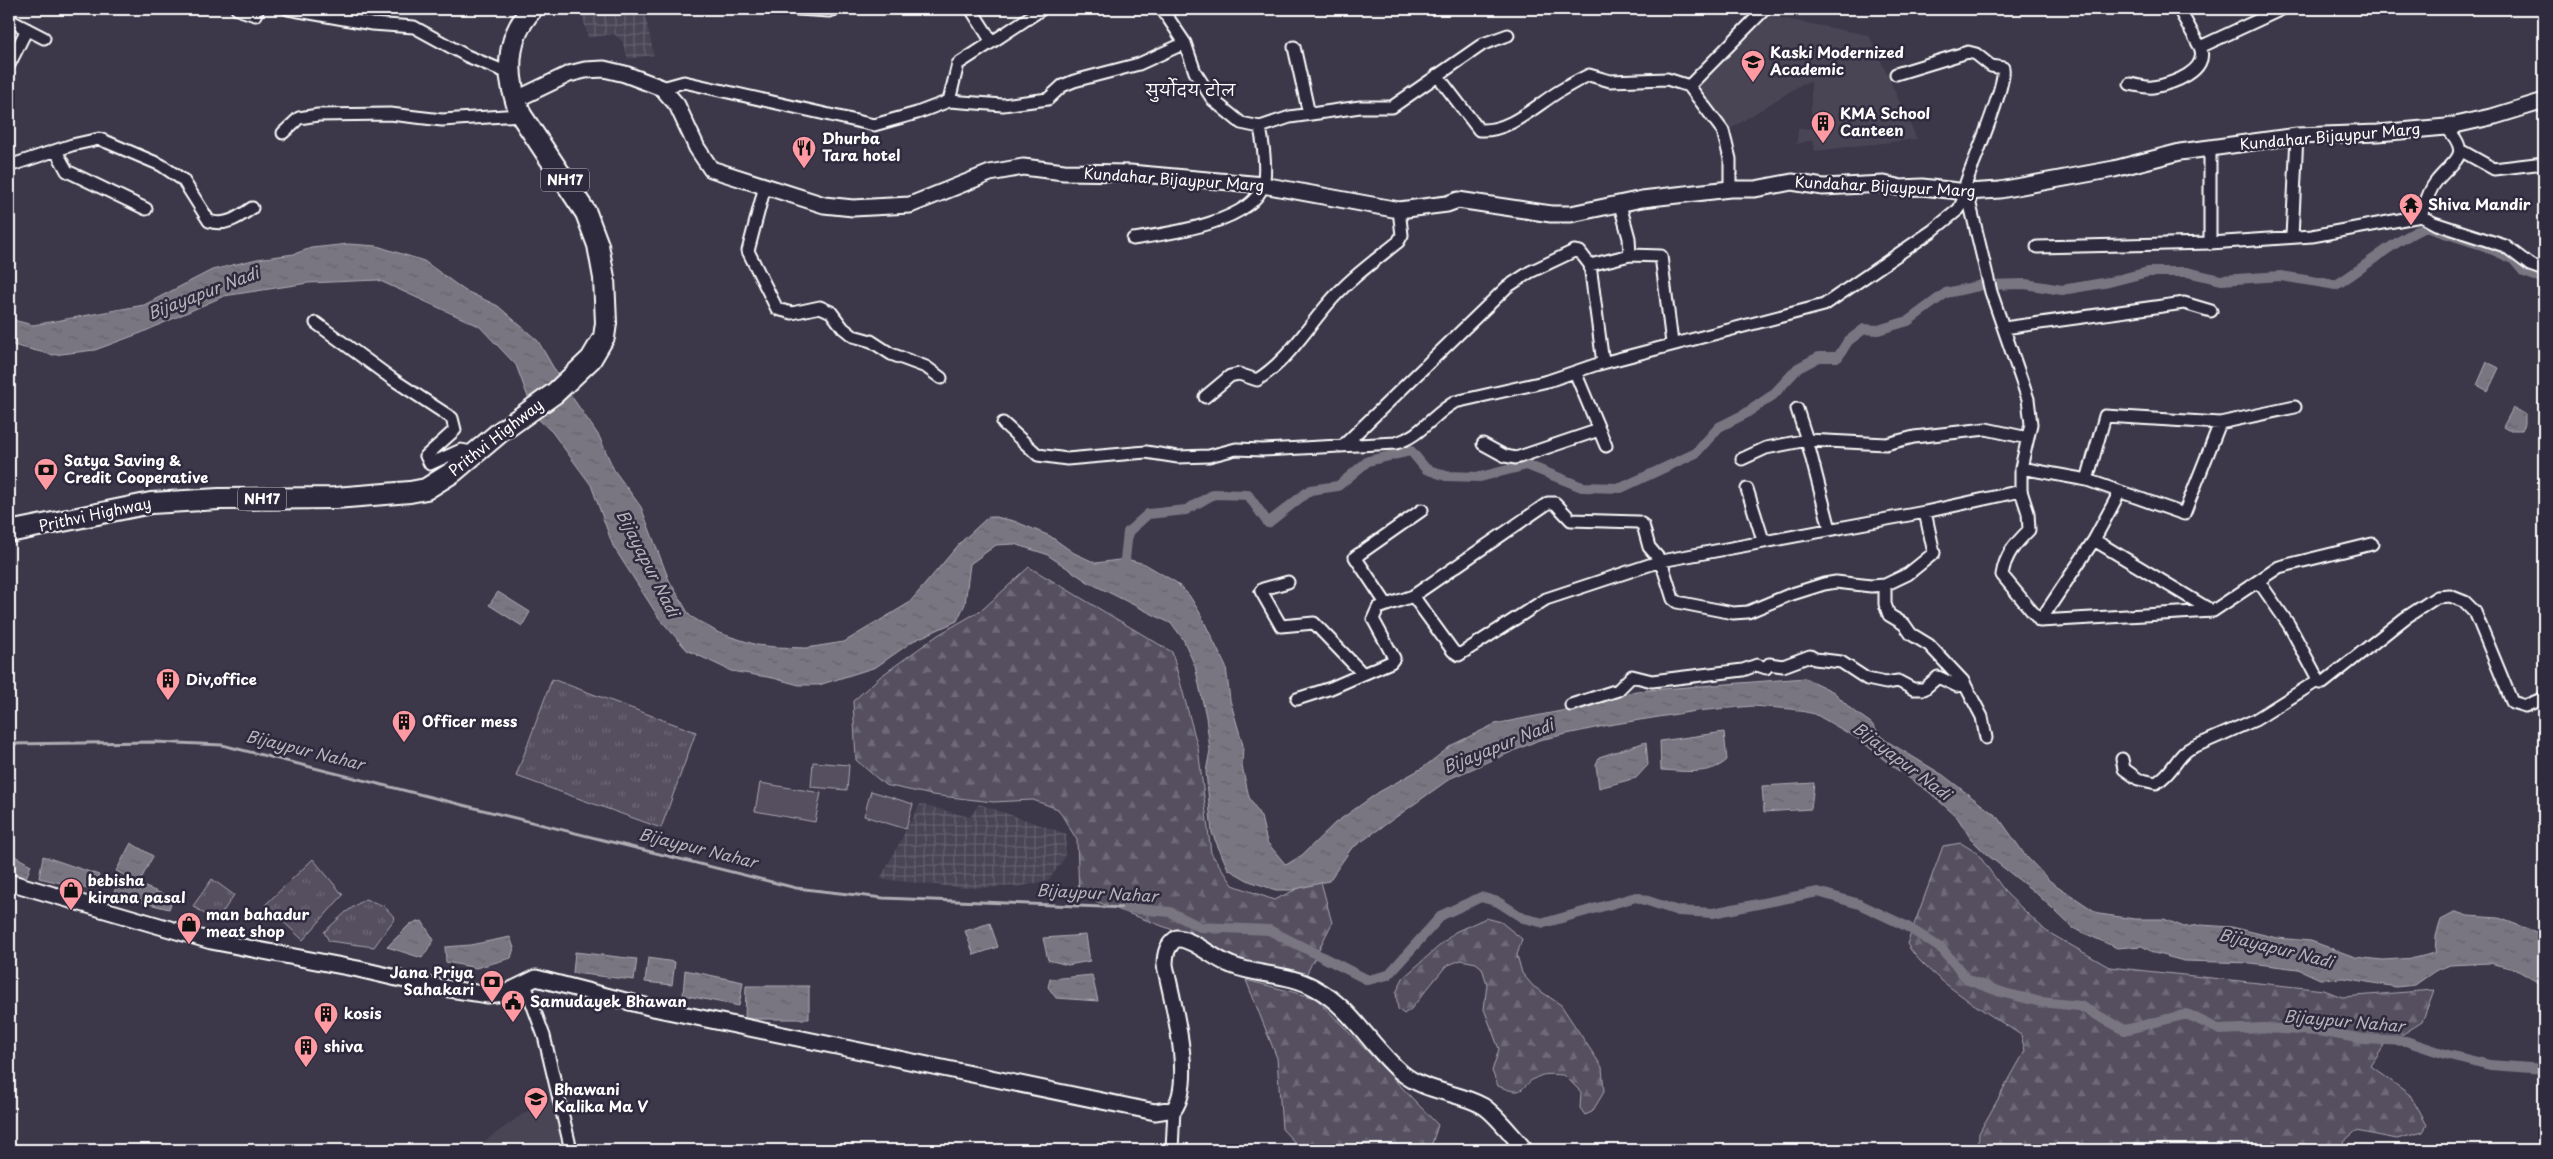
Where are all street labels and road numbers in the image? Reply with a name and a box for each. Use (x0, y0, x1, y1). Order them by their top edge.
street label: Kundahar Bijaypur Marg (2239, 116, 2421, 155)
street label: Kundahar Bijaypur Marg (1083, 161, 1265, 196)
road number: NH17 (541, 168, 589, 192)
street label: Kundahar Bijaypur Marg (1794, 169, 1976, 202)
street label: Prithvi Highway (443, 393, 547, 481)
road number: NH17 (238, 488, 286, 510)
street label: Prithvi Highway (36, 490, 153, 537)

